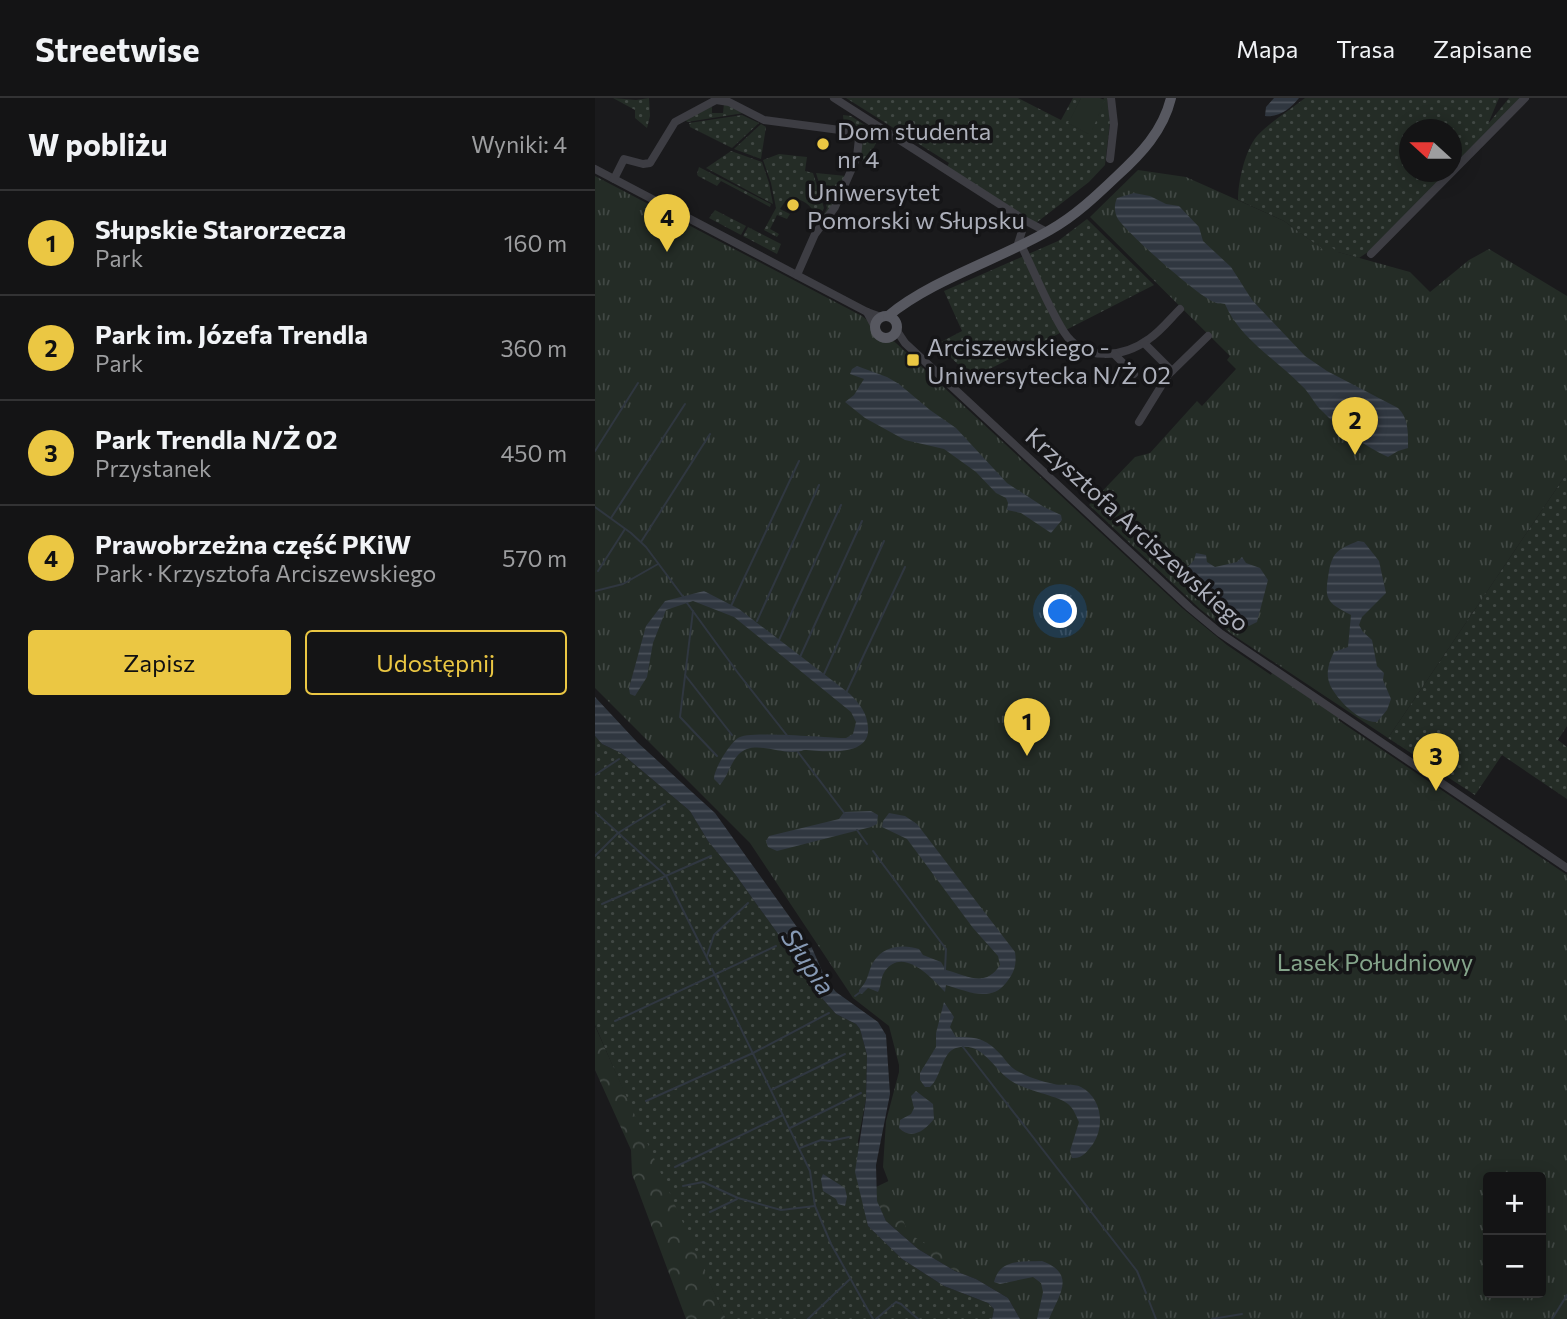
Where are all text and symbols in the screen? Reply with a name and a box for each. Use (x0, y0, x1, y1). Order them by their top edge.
text: Streetwise (35, 28, 200, 69)
text: Mapa (1236, 34, 1298, 63)
text: Trasa (1336, 34, 1395, 63)
text: Zapisane (1433, 34, 1532, 63)
place label: Dom studenta nr 4 (837, 116, 991, 173)
north arrow (1399, 119, 1462, 182)
text: W pobliżu (28, 125, 168, 162)
text: Wyniki: 4 (471, 130, 567, 158)
marker: Dom studenta nr 4 (815, 136, 831, 152)
place label: Uniwersytet Pomorski w Słupsku (807, 177, 1025, 234)
pin: 4 (644, 194, 690, 252)
marker: Uniwersytet Pomorski w Słupsku (785, 197, 801, 213)
text: Słupskie Starorzecza (95, 213, 346, 244)
text: 1 (46, 229, 56, 257)
text: 160 m (504, 229, 567, 257)
text: Park (95, 244, 143, 272)
text: Park im. Józefa Trendla (95, 318, 368, 349)
place label: Arciszewskiego - Uniwersytecka N/Ż 02 (927, 332, 1171, 389)
text: 2 (44, 334, 58, 362)
text: 360 m (500, 334, 567, 362)
text: Park (95, 349, 143, 377)
marker: Arciszewskiego - Uniwersytecka N/Ż 02 (905, 352, 921, 368)
pin: 2 (1332, 397, 1378, 455)
street label: Krzysztofa Arciszewskiego (1020, 421, 1256, 637)
text: Park Trendla N/Ż 02 (95, 423, 337, 454)
text: 3 (44, 439, 58, 467)
text: 450 m (501, 439, 567, 467)
text: Przystanek (95, 454, 211, 482)
text: Prawobrzeżna część PKiW (95, 528, 411, 559)
text: 4 (44, 544, 58, 572)
text: 570 m (502, 544, 567, 572)
text: Park · Krzysztofa Arciszewskiego (95, 559, 436, 587)
your location (1043, 594, 1077, 628)
button: Zapisz (28, 630, 291, 695)
button: Udostępnij (305, 630, 567, 695)
pin: 1 (1004, 698, 1050, 756)
pin: 3 (1413, 733, 1459, 791)
water label: Słupia (776, 922, 842, 1000)
park label: Lasek Południowy (1277, 947, 1473, 976)
map controls (1483, 1172, 1546, 1298)
button: + (1483, 1172, 1546, 1235)
button: − (1483, 1235, 1546, 1298)

